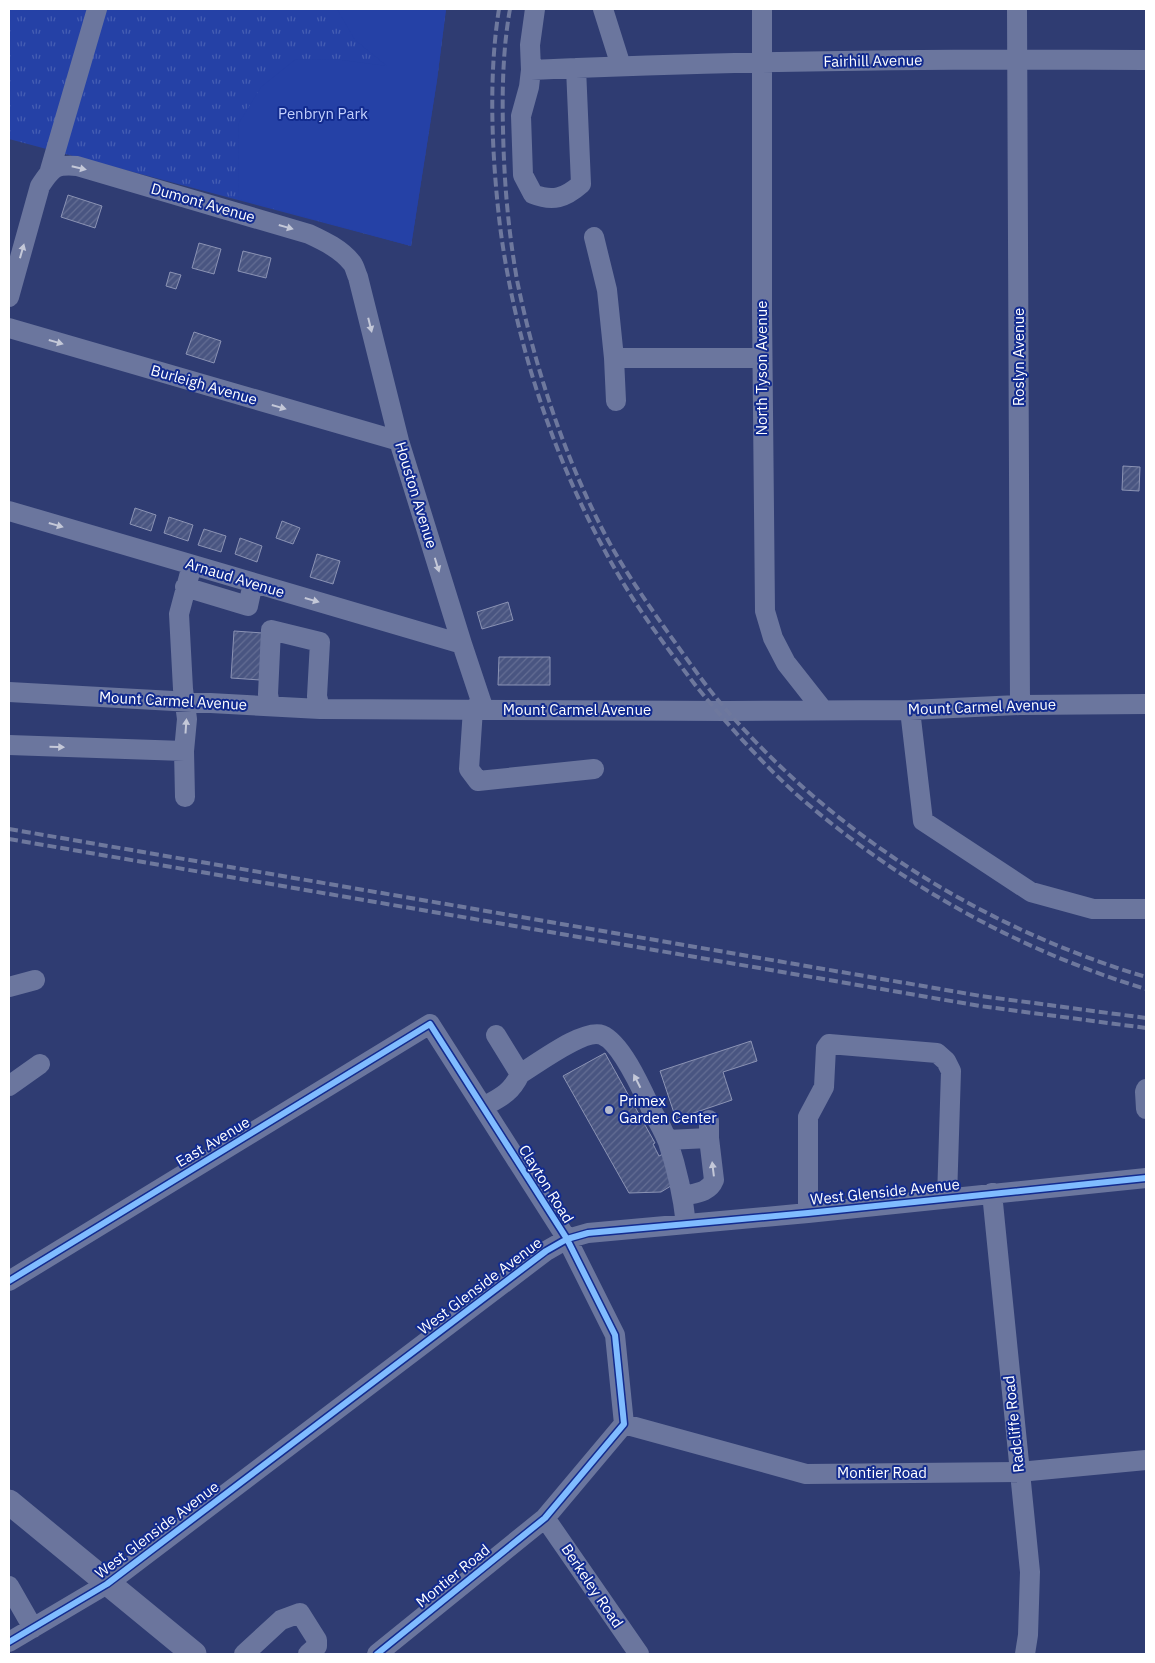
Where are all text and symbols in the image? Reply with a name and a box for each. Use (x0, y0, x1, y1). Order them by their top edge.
street label: Fairhill Avenue (823, 50, 923, 71)
park label: Penbryn Park (278, 104, 368, 123)
one-way arrow (72, 164, 87, 172)
street label: Dumont Avenue (149, 179, 257, 226)
one-way arrow (278, 224, 293, 232)
one-way arrow (18, 243, 26, 258)
street label: North Tyson Avenue (752, 300, 771, 436)
street label: Roslyn Avenue (1009, 308, 1028, 406)
one-way arrow (366, 317, 374, 332)
one-way arrow (48, 338, 63, 346)
street label: Burleigh Avenue (149, 360, 260, 409)
one-way arrow (271, 403, 286, 411)
street label: Houston Avenue (391, 439, 442, 550)
one-way arrow (48, 521, 63, 529)
street label: Arnaud Avenue (183, 553, 287, 602)
one-way arrow (434, 558, 442, 573)
one-way arrow (305, 597, 320, 605)
street label: Mount Carmel Avenue (98, 687, 248, 714)
street label: Mount Carmel Avenue (908, 694, 1056, 719)
street label: Mount Carmel Avenue (503, 700, 651, 719)
one-way arrow (182, 718, 190, 734)
one-way arrow (50, 743, 66, 751)
one-way arrow (633, 1074, 641, 1089)
place label: Primex Garden Center (619, 1091, 717, 1127)
marker: Primex Garden Center (603, 1104, 615, 1116)
street label: East Avenue (172, 1112, 253, 1171)
street label: Clayton Road (515, 1141, 578, 1226)
one-way arrow (709, 1161, 717, 1177)
street label: West Glenside Avenue (809, 1174, 961, 1209)
street label: West Glenside Avenue (414, 1233, 545, 1338)
street label: Radcliffe Road (999, 1375, 1028, 1474)
street label: Montier Road (837, 1463, 927, 1482)
street label: West Glenside Avenue (91, 1477, 222, 1582)
street label: Montier Road (412, 1540, 494, 1611)
street label: Berkeley Road (557, 1540, 627, 1631)

